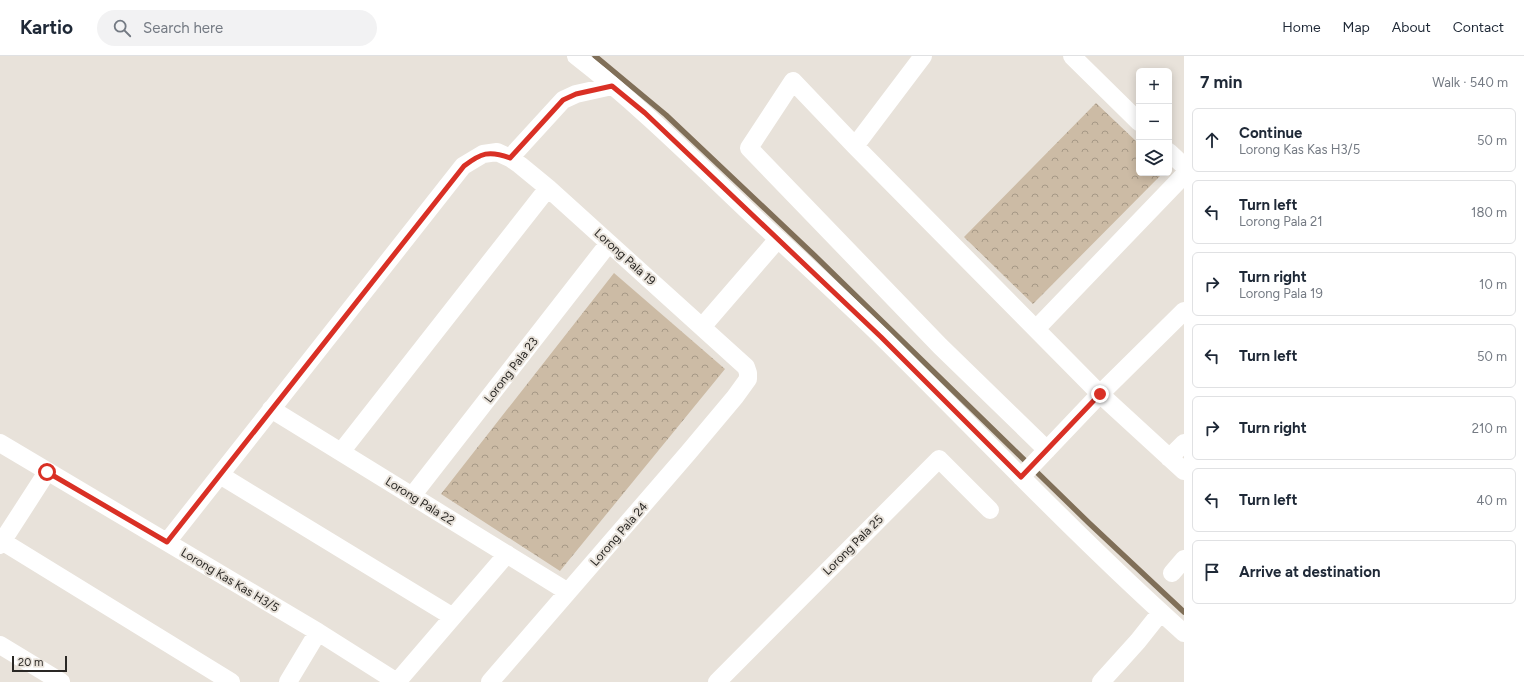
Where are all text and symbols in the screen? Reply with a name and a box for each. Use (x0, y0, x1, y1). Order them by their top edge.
search box (97, 10, 377, 46)
text: Kartio (20, 16, 73, 39)
icon: search (111, 17, 133, 39)
text: Search here (143, 19, 223, 37)
text: Home (1282, 19, 1321, 36)
text: Map (1343, 19, 1370, 36)
text: About (1392, 19, 1431, 36)
text: Contact (1453, 19, 1504, 36)
map controls (1136, 68, 1172, 176)
button: + (1136, 68, 1172, 104)
text: 7 min (1200, 72, 1242, 92)
text: Walk · 540 m (1432, 75, 1508, 90)
button: − (1136, 104, 1172, 140)
text: Continue (1239, 124, 1302, 142)
icon: ahead (1201, 129, 1223, 151)
text: 50 m (1477, 133, 1507, 148)
button: layers (1136, 140, 1172, 176)
text: Lorong Kas Kas H3/5 (1239, 142, 1360, 157)
text: Turn left (1239, 196, 1297, 214)
icon: left (1201, 201, 1223, 223)
text: 180 m (1471, 205, 1507, 220)
text: Lorong Pala 21 (1239, 214, 1323, 229)
street label: Lorong Pala 19 (592, 226, 659, 288)
text: Turn right (1239, 268, 1307, 286)
icon: right (1201, 273, 1223, 295)
text: 10 m (1479, 277, 1507, 292)
text: Lorong Pala 19 (1239, 286, 1323, 301)
street label: Lorong Pala 23 (481, 335, 541, 405)
icon: left (1201, 345, 1223, 367)
text: Turn left (1239, 347, 1297, 365)
text: 50 m (1477, 349, 1507, 364)
route end (1091, 385, 1109, 403)
icon: right (1201, 417, 1223, 439)
text: Turn right (1239, 419, 1307, 437)
text: 210 m (1472, 421, 1507, 436)
route start (38, 463, 56, 481)
street label: Lorong Pala 22 (383, 474, 457, 528)
icon: left (1201, 489, 1223, 511)
text: Turn left (1239, 491, 1297, 509)
text: 40 m (1476, 493, 1507, 508)
street label: Lorong Pala 24 (588, 499, 651, 569)
street label: Lorong Pala 25 (820, 512, 886, 578)
street label: Lorong Kas Kas H3/5 (178, 545, 282, 615)
icon: arrive (1201, 561, 1223, 583)
text: Arrive at destination (1239, 563, 1380, 581)
scale bar (12, 654, 67, 673)
text: 20 m (18, 656, 43, 669)

